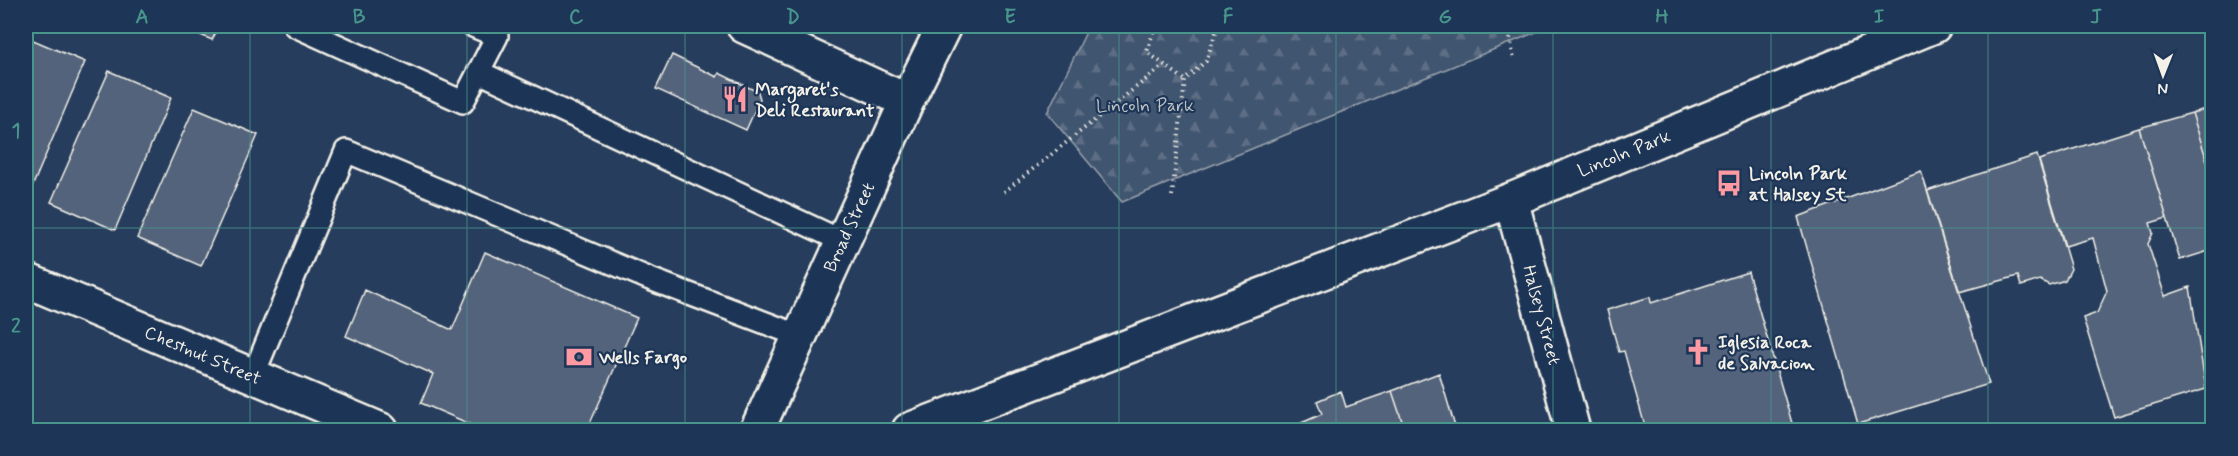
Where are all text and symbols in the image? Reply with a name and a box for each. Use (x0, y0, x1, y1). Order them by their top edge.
text: A (135, 4, 149, 31)
text: B (353, 4, 366, 31)
text: C (569, 4, 584, 31)
text: D (786, 4, 800, 31)
text: E (1004, 4, 1016, 31)
text: F (1223, 4, 1234, 31)
text: G (1438, 4, 1452, 31)
text: H (1655, 4, 1669, 31)
text: I (1874, 4, 1884, 31)
text: J (2090, 4, 2102, 31)
north arrow (2133, 45, 2193, 105)
place label: Margaret's Deli Restaurant (755, 78, 875, 123)
text: N (2157, 78, 2168, 99)
restaurant icon: Margaret's Deli Restaurant (720, 84, 750, 114)
park label: Lincoln Park (1096, 94, 1194, 118)
text: 1 (12, 118, 20, 145)
street label: Lincoln Park (1574, 124, 1674, 183)
place label: Lincoln Park at Halsey St (1749, 162, 1848, 207)
bus stop icon: Lincoln Park at Halsey St (1714, 168, 1744, 198)
street label: Broad Street (819, 178, 881, 276)
street label: Halsey Street (1516, 263, 1566, 368)
text: 2 (11, 313, 21, 340)
street label: Chestnut Street (141, 321, 265, 391)
place label: Iglesia Roca de Salvacion (1718, 331, 1815, 376)
church icon: Iglesia Roca de Salvacion (1683, 337, 1713, 367)
bank icon: Wells Fargo (564, 342, 594, 372)
place label: Wells Fargo (598, 346, 687, 370)

